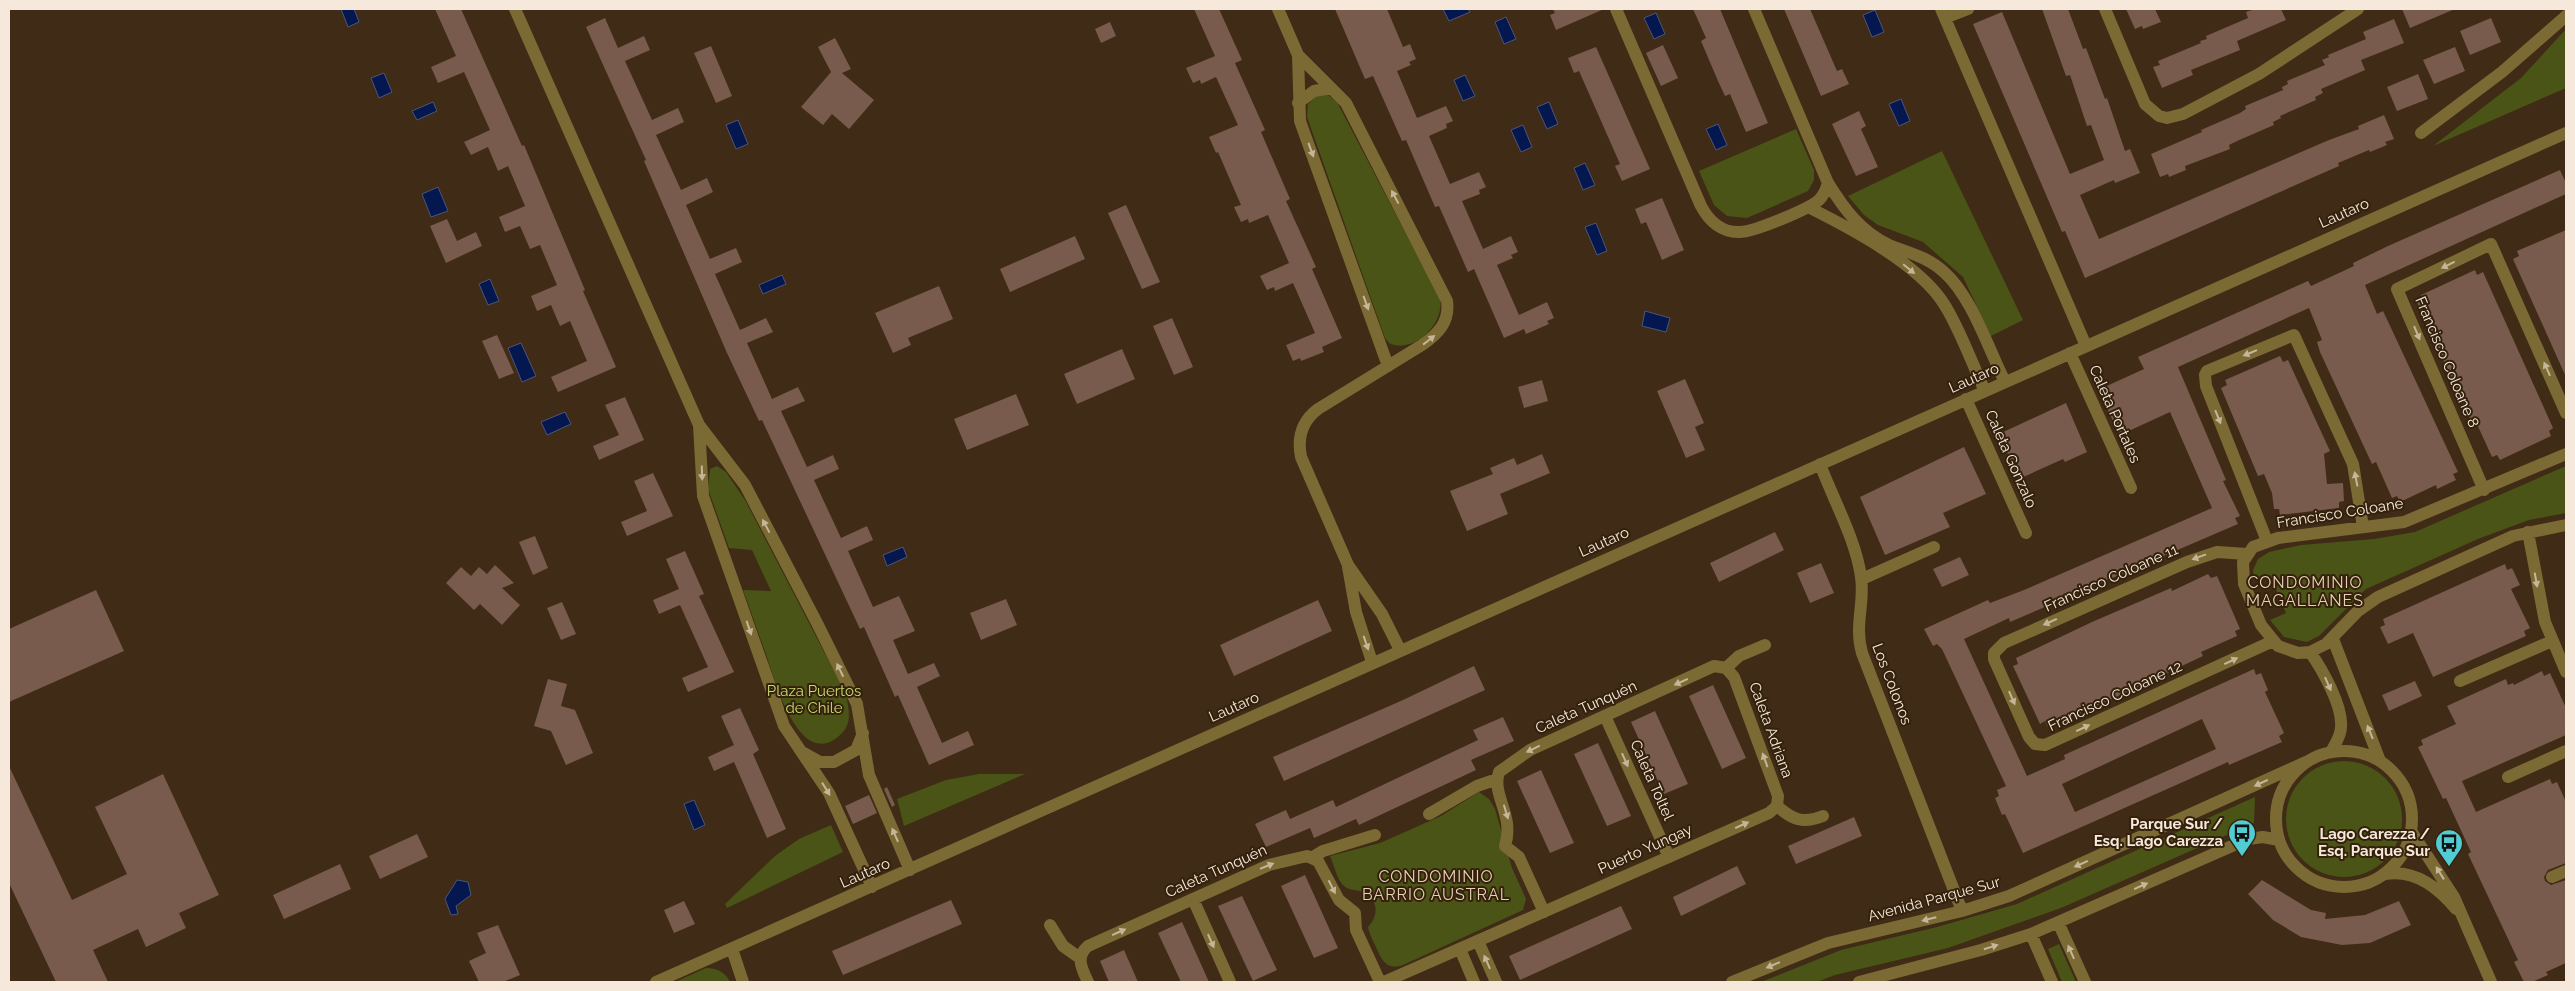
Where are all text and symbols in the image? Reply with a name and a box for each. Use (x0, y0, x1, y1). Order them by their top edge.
one-way arrow (1308, 142, 1315, 157)
one-way arrow (1391, 190, 1399, 204)
street label: Lautaro (2316, 194, 2372, 232)
one-way arrow (2440, 260, 2455, 269)
one-way arrow (1902, 263, 1915, 274)
street label: Francisco Coloane 8 (2411, 294, 2483, 430)
one-way arrow (1362, 296, 1370, 311)
one-way arrow (2413, 326, 2421, 341)
one-way arrow (1422, 334, 1435, 345)
one-way arrow (2243, 349, 2257, 357)
street label: Lautaro (1946, 359, 2002, 397)
street label: Caleta Portales (2085, 362, 2145, 466)
one-way arrow (2542, 362, 2550, 376)
street label: Caleta Gonzalo (1981, 407, 2041, 511)
one-way arrow (2214, 410, 2222, 425)
one-way arrow (698, 466, 706, 482)
one-way arrow (2352, 471, 2360, 487)
street label: Francisco Coloane (2275, 494, 2405, 532)
one-way arrow (762, 518, 770, 533)
street label: Lautaro (1576, 523, 1632, 561)
street label: Francisco Coloane 11 (2041, 540, 2181, 616)
one-way arrow (2191, 553, 2206, 561)
one-way arrow (2533, 572, 2541, 588)
district label: CONDOMINIO MAGALLANES (2246, 573, 2364, 610)
one-way arrow (2043, 619, 2057, 627)
one-way arrow (745, 621, 753, 636)
one-way arrow (1363, 635, 1370, 650)
street label: Los Colonos (1868, 641, 1916, 727)
one-way arrow (2224, 656, 2238, 664)
street label: Francisco Coloane 12 (2045, 657, 2185, 735)
one-way arrow (836, 663, 844, 677)
street label: Caleta Tunquén (1532, 677, 1640, 737)
one-way arrow (2325, 677, 2333, 691)
one-way arrow (1674, 678, 1688, 686)
street label: Caleta Adriana (1745, 680, 1797, 780)
park label: Plaza Puertos de Chile (767, 682, 861, 717)
street label: Lautaro (1206, 688, 1262, 726)
one-way arrow (2008, 691, 2016, 705)
one-way arrow (2076, 724, 2090, 732)
one-way arrow (2366, 725, 2374, 739)
street label: Caleta Toltel (1626, 737, 1678, 824)
one-way arrow (1526, 745, 1540, 753)
one-way arrow (1761, 752, 1769, 767)
one-way arrow (1621, 753, 1629, 767)
one-way arrow (2254, 779, 2268, 787)
one-way arrow (821, 783, 830, 796)
one-way arrow (1502, 805, 1510, 820)
place label: Parque Sur / Esq. Lago Carezza (2094, 815, 2224, 850)
bus stop icon: Parque Sur / Esq. Lago Carezza (2227, 818, 2257, 857)
street label: Puerto Yungay (1595, 820, 1695, 878)
one-way arrow (1735, 821, 1749, 829)
place label: Lago Carezza / Esq. Parque Sur (2318, 825, 2431, 860)
one-way arrow (890, 828, 898, 842)
bus stop icon: Lago Carezza / Esq. Parque Sur (2434, 828, 2464, 867)
street label: Caleta Tunquén (1162, 841, 1270, 901)
street label: Lautaro (837, 854, 893, 892)
one-way arrow (2074, 860, 2088, 868)
one-way arrow (1260, 862, 1275, 870)
district label: CONDOMINIO BARRIO AUSTRAL (1362, 867, 1510, 904)
one-way arrow (2435, 867, 2444, 880)
street label: Avenida Parque Sur (1866, 873, 2003, 925)
one-way arrow (1328, 880, 1336, 894)
one-way arrow (2134, 881, 2148, 889)
one-way arrow (1921, 915, 1936, 923)
one-way arrow (1112, 928, 1126, 936)
one-way arrow (1208, 934, 1216, 948)
one-way arrow (1983, 942, 1998, 950)
one-way arrow (2067, 945, 2075, 959)
one-way arrow (1482, 955, 1490, 969)
one-way arrow (1766, 961, 1780, 969)

